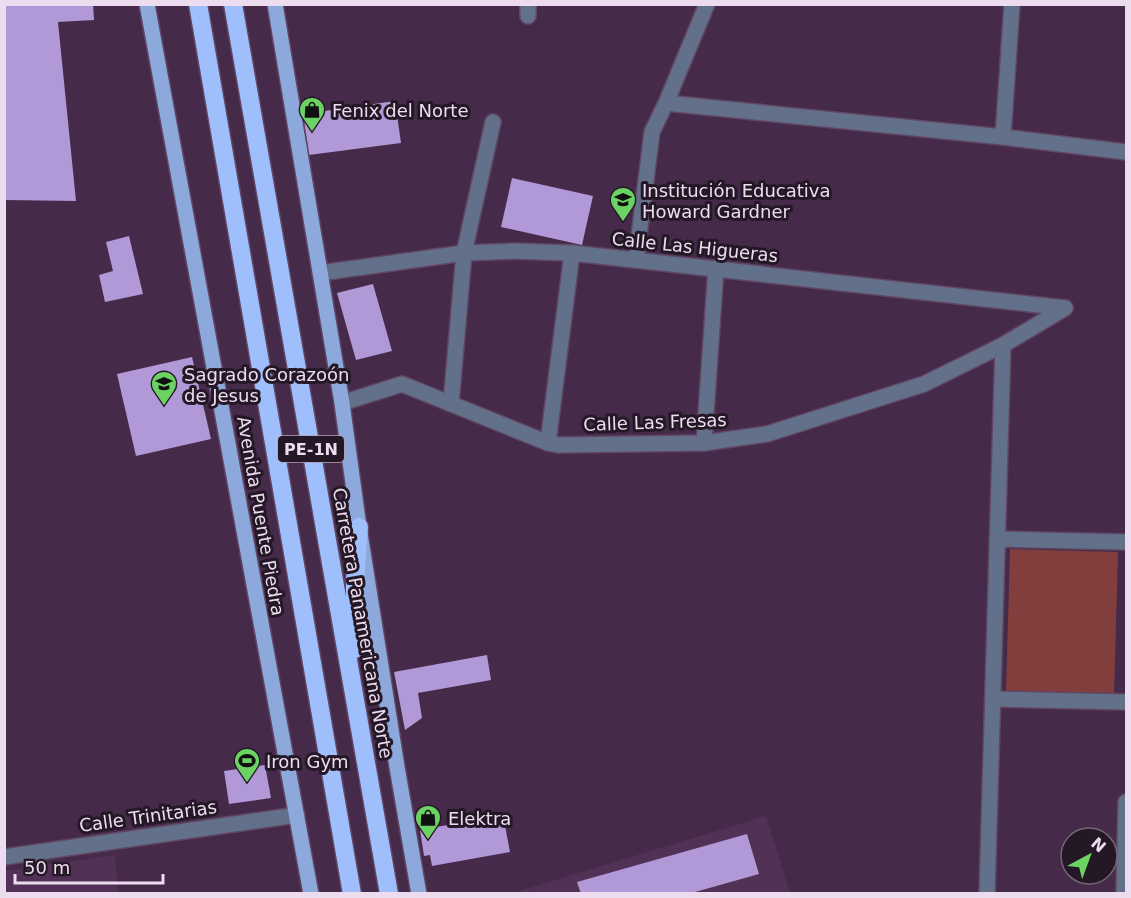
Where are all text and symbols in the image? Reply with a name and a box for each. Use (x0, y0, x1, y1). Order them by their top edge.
shop icon: Fenix del Norte (297, 95, 327, 133)
place label: Fenix del Norte (332, 100, 468, 121)
place label: Institución Educativa Howard Gardner (642, 180, 831, 222)
school or university icon: Institución Educativa Howard Gardner (608, 185, 638, 223)
street label: Calle Las Higueras (611, 228, 779, 266)
place label: Sagrado Corazoón de Jesus (184, 364, 349, 406)
school or university icon: Sagrado Corazoón de Jesus (149, 369, 179, 407)
street label: Calle Las Fresas (583, 409, 727, 435)
street label: Avenida Puente Piedra (233, 415, 289, 617)
road number: PE-1N (278, 436, 344, 462)
street label: Carretera Panamericana Norte (329, 486, 397, 760)
sports icon: Iron Gym (232, 746, 262, 784)
place label: Iron Gym (266, 751, 349, 772)
street label: Calle Trinitarias (78, 796, 218, 836)
shop icon: Elektra (413, 803, 443, 841)
place label: Elektra (448, 808, 511, 829)
north arrow (1059, 826, 1119, 886)
text: N (1087, 833, 1110, 857)
scale bar (15, 847, 164, 885)
text: 50 m (24, 857, 70, 878)

